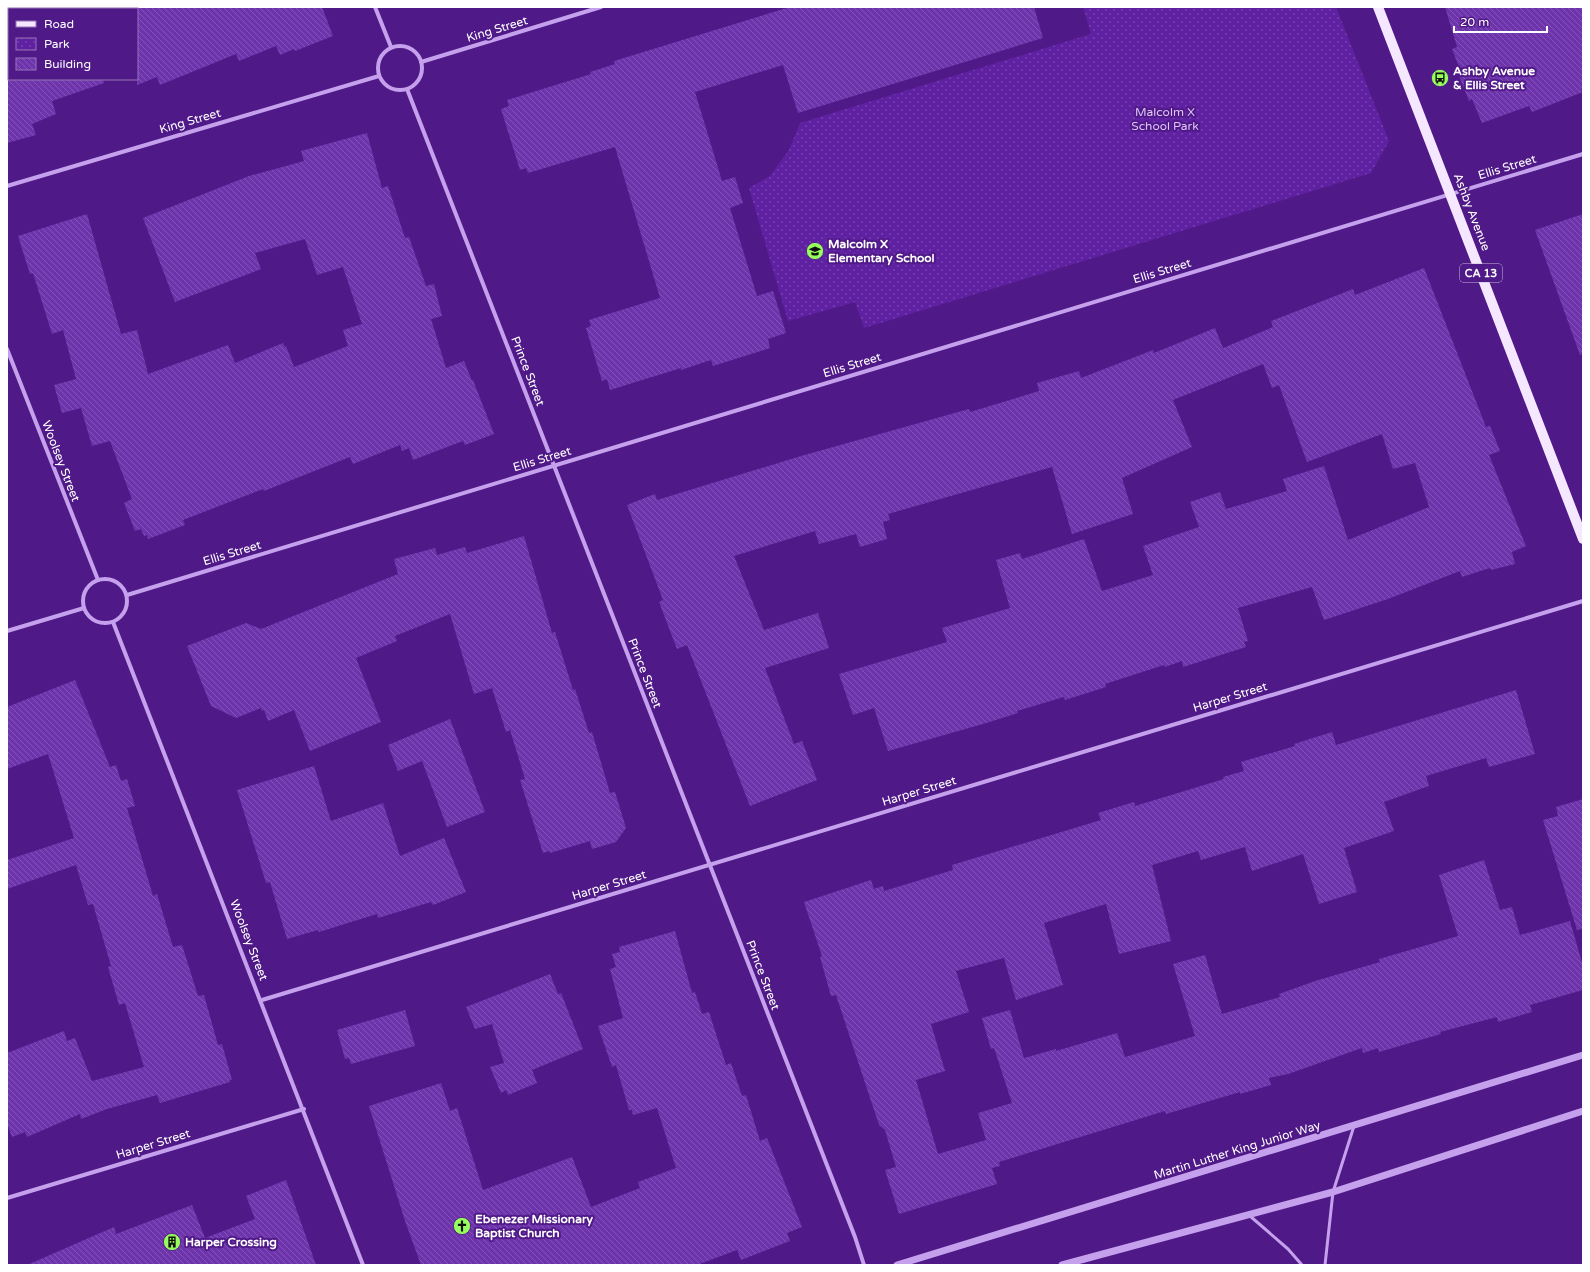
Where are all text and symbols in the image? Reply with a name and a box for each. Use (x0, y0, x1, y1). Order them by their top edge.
legend (8, 8, 138, 80)
scale bar (1454, 8, 1547, 34)
street label: King Street (465, 13, 530, 45)
text: 20 m (1460, 15, 1489, 29)
text: Road (44, 17, 74, 31)
text: Park (44, 37, 70, 51)
text: Building (44, 57, 91, 71)
place label: Ashby Avenue & Ellis Street (1453, 64, 1535, 92)
bus stop icon: Ashby Avenue & Ellis Street (1430, 68, 1450, 88)
street label: King Street (158, 105, 223, 136)
park label: Malcolm X School Park (1131, 105, 1199, 133)
street label: Ellis Street (1476, 151, 1538, 182)
street label: Ashby Avenue (1451, 171, 1493, 253)
place label: Malcolm X Elementary School (828, 237, 935, 266)
school or university icon: Malcolm X Elementary School (805, 241, 825, 261)
street label: Ellis Street (1131, 255, 1193, 286)
road number: CA 13 (1460, 264, 1502, 282)
street label: Prince Street (508, 334, 548, 408)
street label: Ellis Street (821, 349, 883, 380)
street label: Woolsey Street (39, 419, 83, 504)
street label: Ellis Street (511, 443, 573, 474)
street label: Ellis Street (201, 537, 263, 568)
street label: Prince Street (625, 636, 665, 710)
street label: Harper Street (1191, 679, 1269, 715)
street label: Harper Street (880, 773, 958, 809)
street label: Harper Street (570, 867, 648, 903)
street label: Woolsey Street (227, 898, 271, 983)
street label: Prince Street (743, 938, 783, 1012)
street label: Martin Luther King Junior Way (1152, 1118, 1323, 1182)
street label: Harper Street (114, 1126, 192, 1162)
place label: Ebenezer Missionary Baptist Church (475, 1212, 594, 1241)
church icon: Ebenezer Missionary Baptist Church (452, 1216, 472, 1236)
building icon: Harper Crossing (162, 1232, 182, 1252)
place label: Harper Crossing (185, 1235, 277, 1250)

